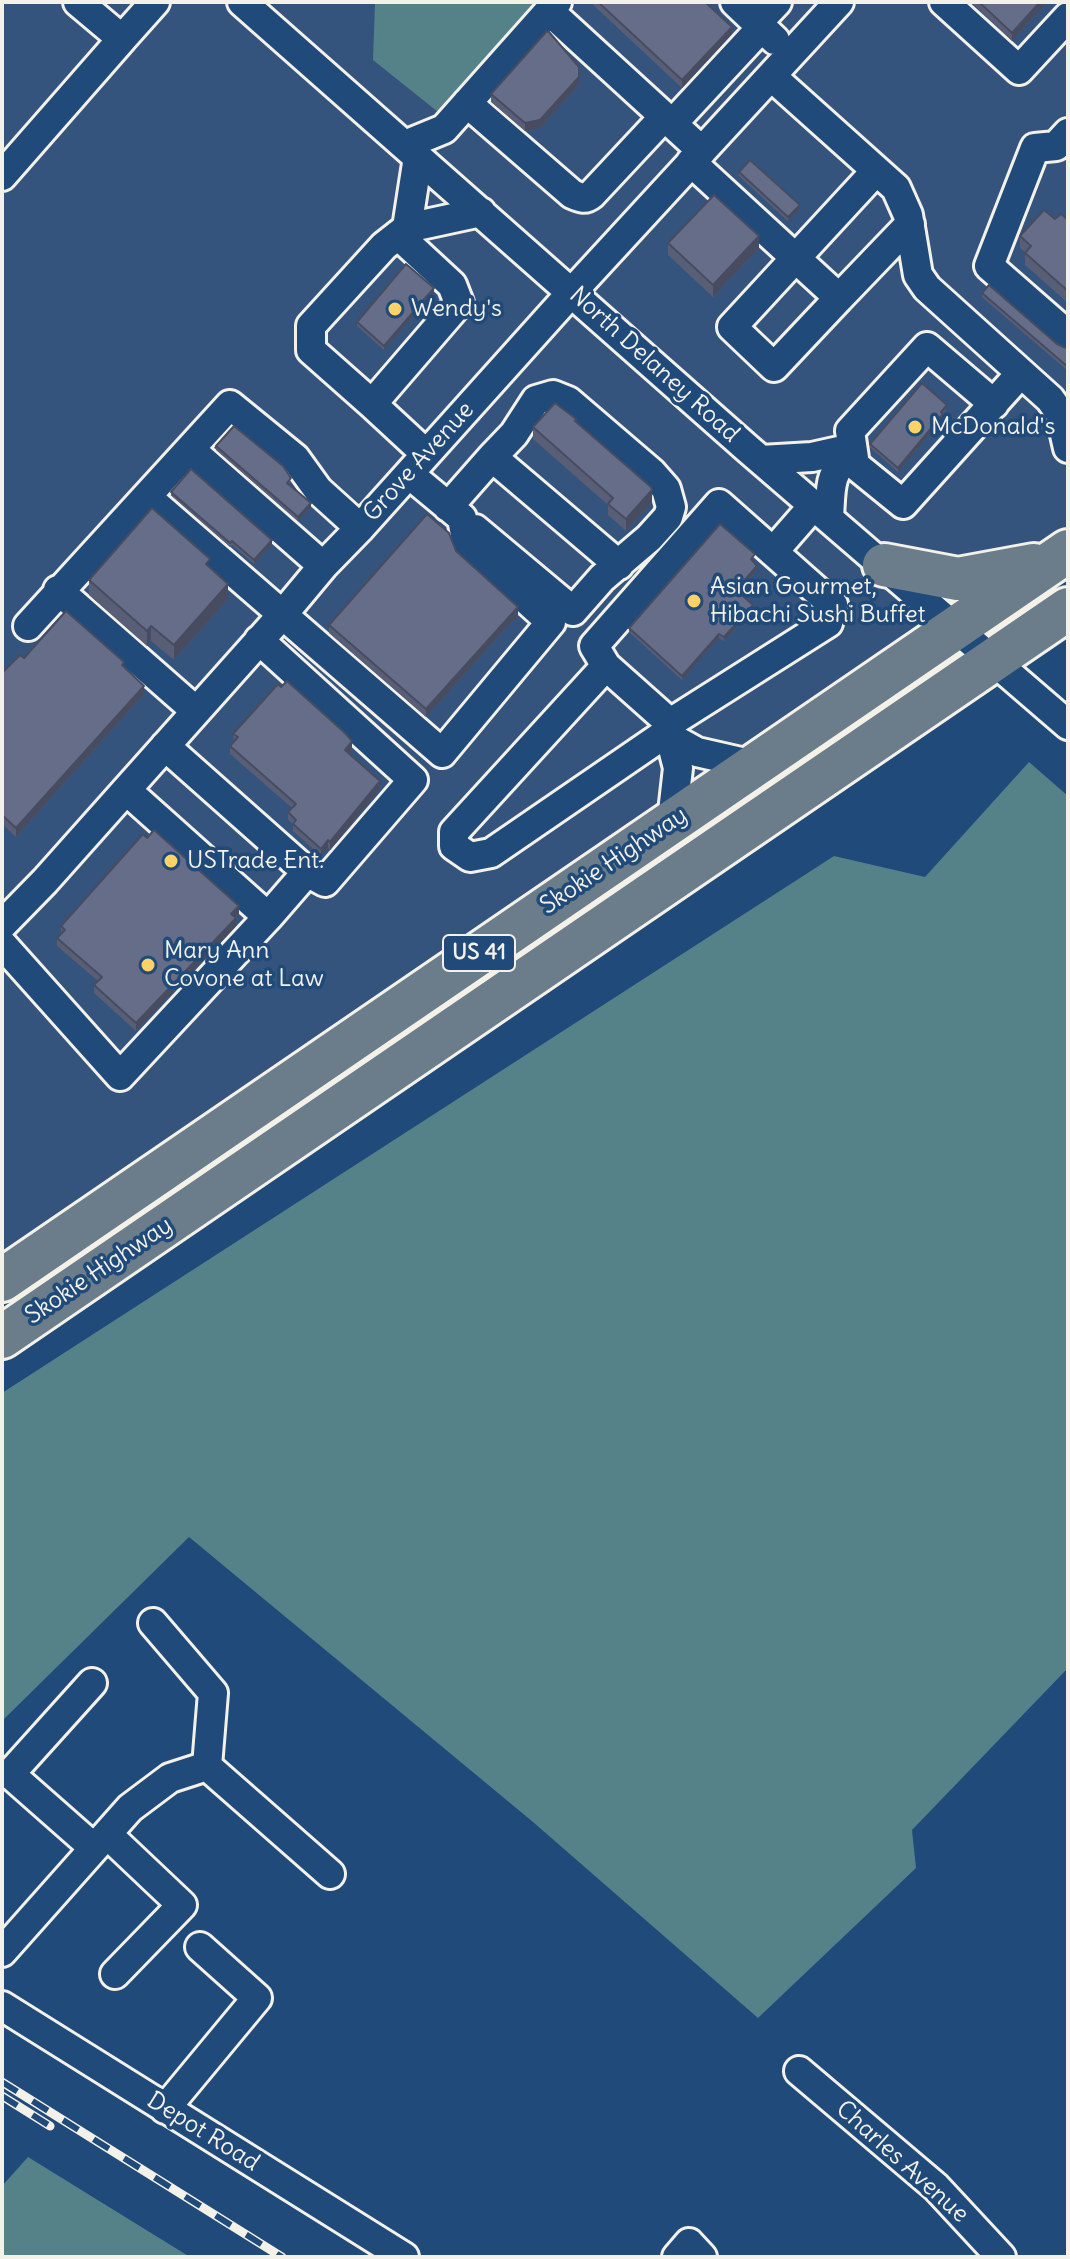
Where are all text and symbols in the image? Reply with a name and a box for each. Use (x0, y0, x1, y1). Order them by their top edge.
street label: North Delaney Road (563, 281, 745, 449)
place label: Wendy's (411, 295, 502, 323)
marker: Wendy's (386, 300, 404, 318)
street label: Grove Avenue (358, 396, 480, 528)
place label: McDonald's (931, 413, 1055, 441)
marker: McDonald's (906, 418, 924, 436)
place label: Asian Gourmet, Hibachi Sushi Buffet (710, 573, 926, 629)
marker: Asian Gourmet, Hibachi Sushi Buffet (685, 592, 703, 610)
street label: Skokie Highway (535, 801, 693, 921)
place label: USTrade Ent. (187, 847, 324, 875)
marker: USTrade Ent. (162, 852, 180, 870)
road number: US 41 (443, 935, 515, 971)
place label: Mary Ann Covone at Law (164, 937, 324, 993)
marker: Mary Ann Covone at Law (139, 956, 157, 974)
street label: Skokie Highway (20, 1211, 178, 1331)
street label: Depot Road (142, 2086, 264, 2178)
street label: Charles Avenue (830, 2095, 974, 2229)

